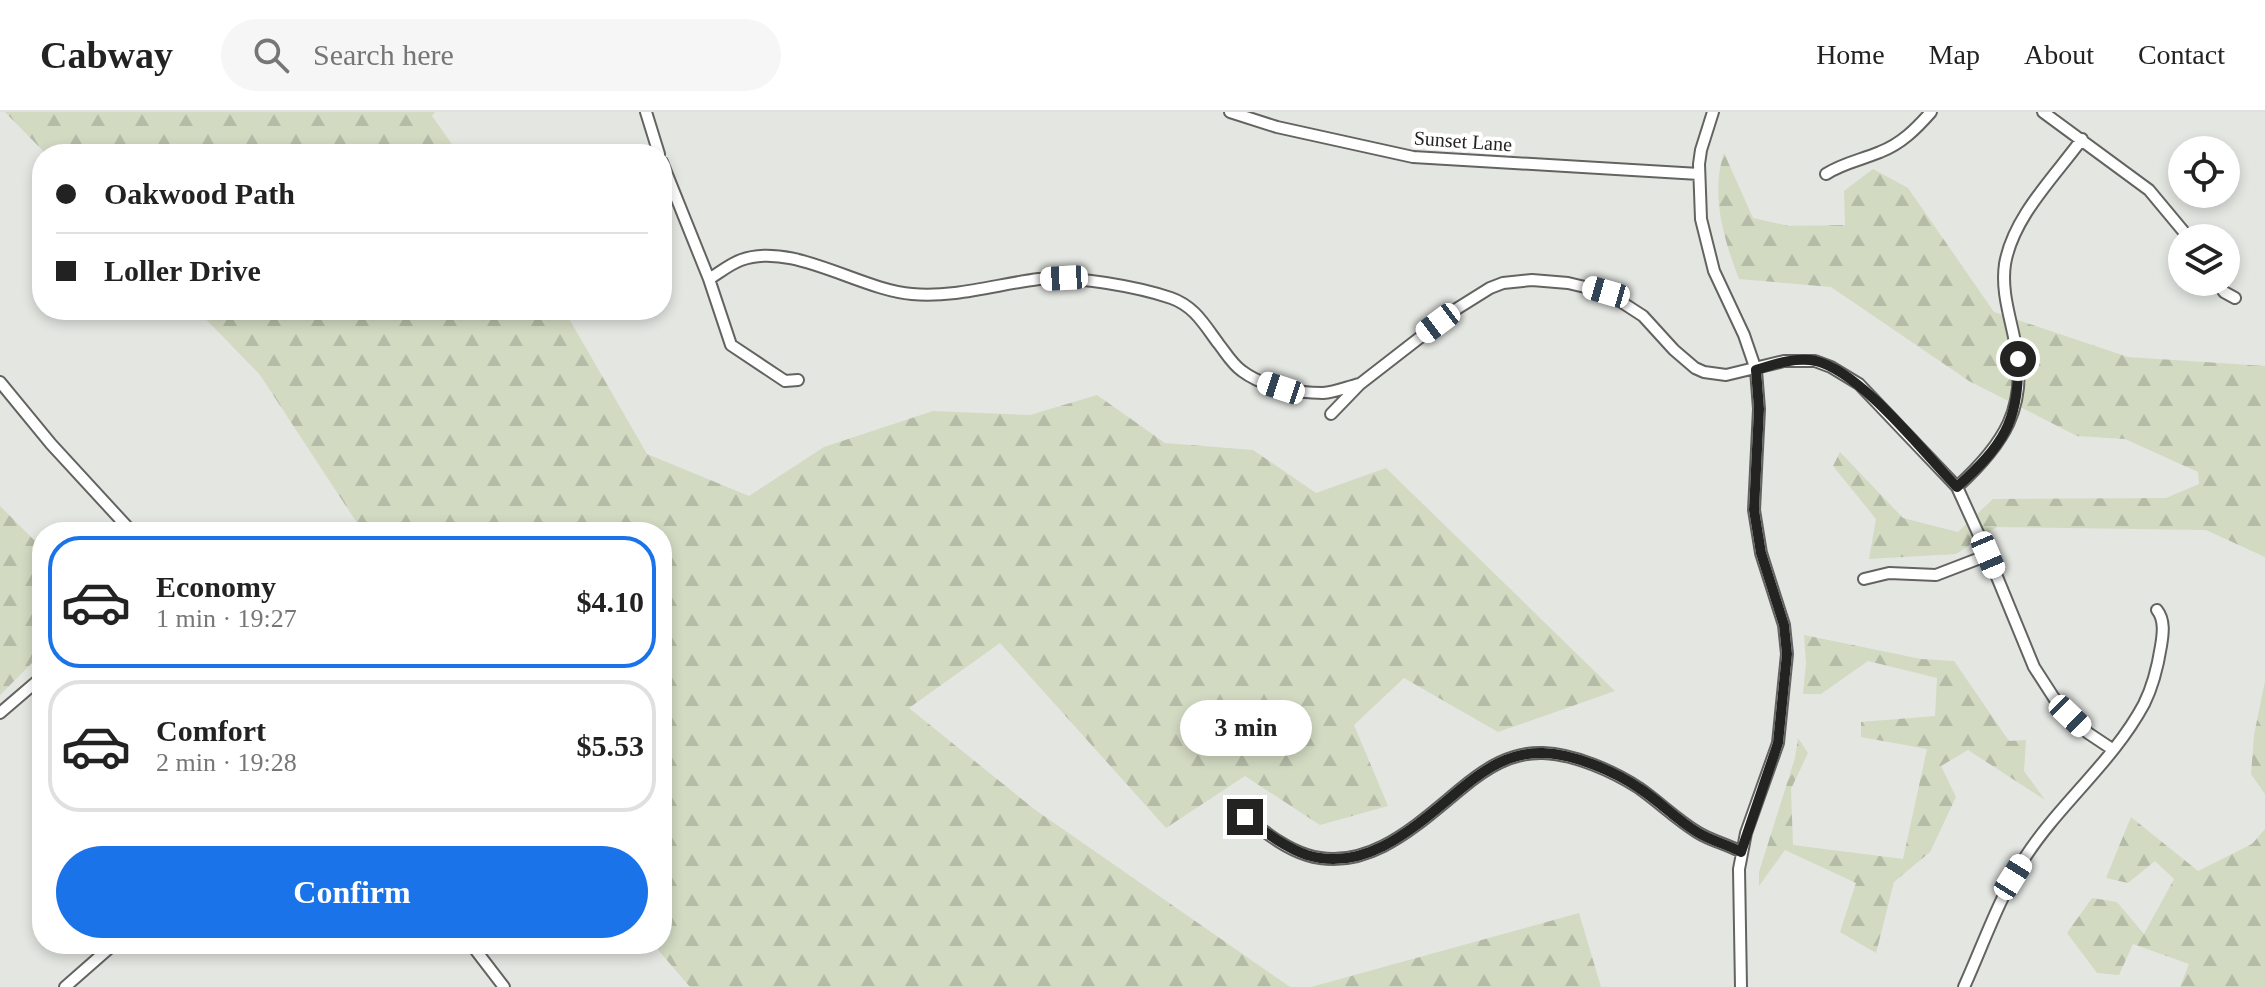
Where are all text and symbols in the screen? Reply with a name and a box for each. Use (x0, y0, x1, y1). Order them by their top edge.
search box (221, 19, 781, 91)
icon: search (249, 33, 293, 77)
text: Cabway (40, 34, 173, 76)
text: Search here (313, 38, 454, 71)
text: Home (1816, 39, 1885, 70)
text: Map (1929, 39, 1980, 70)
text: About (2024, 39, 2094, 70)
text: Contact (2138, 39, 2225, 70)
street label: Sunset Lane (1413, 127, 1513, 155)
map controls (2168, 136, 2240, 296)
button: locate (2168, 136, 2240, 208)
text: Oakwood Path (104, 177, 295, 210)
button: layers (2168, 224, 2240, 296)
text: Loller Drive (104, 254, 261, 287)
car (1039, 265, 1089, 291)
car (1580, 274, 1632, 310)
car (1412, 299, 1464, 347)
route start (2000, 341, 2036, 377)
car (1254, 369, 1308, 407)
car (1968, 528, 2008, 582)
icon: car (60, 566, 132, 638)
text: Economy (156, 570, 276, 603)
text: $4.10 (577, 585, 644, 618)
text: 1 min · 19:27 (156, 604, 297, 633)
car (2044, 691, 2096, 741)
callout: 3 min (1179, 701, 1311, 757)
icon: car (60, 710, 132, 782)
text: 3 min (1215, 713, 1277, 742)
text: Comfort (156, 714, 266, 747)
text: $5.53 (577, 729, 644, 762)
text: 2 min · 19:28 (156, 748, 297, 777)
route end (1227, 799, 1263, 835)
button: Confirm (56, 846, 648, 938)
car (1990, 850, 2036, 904)

